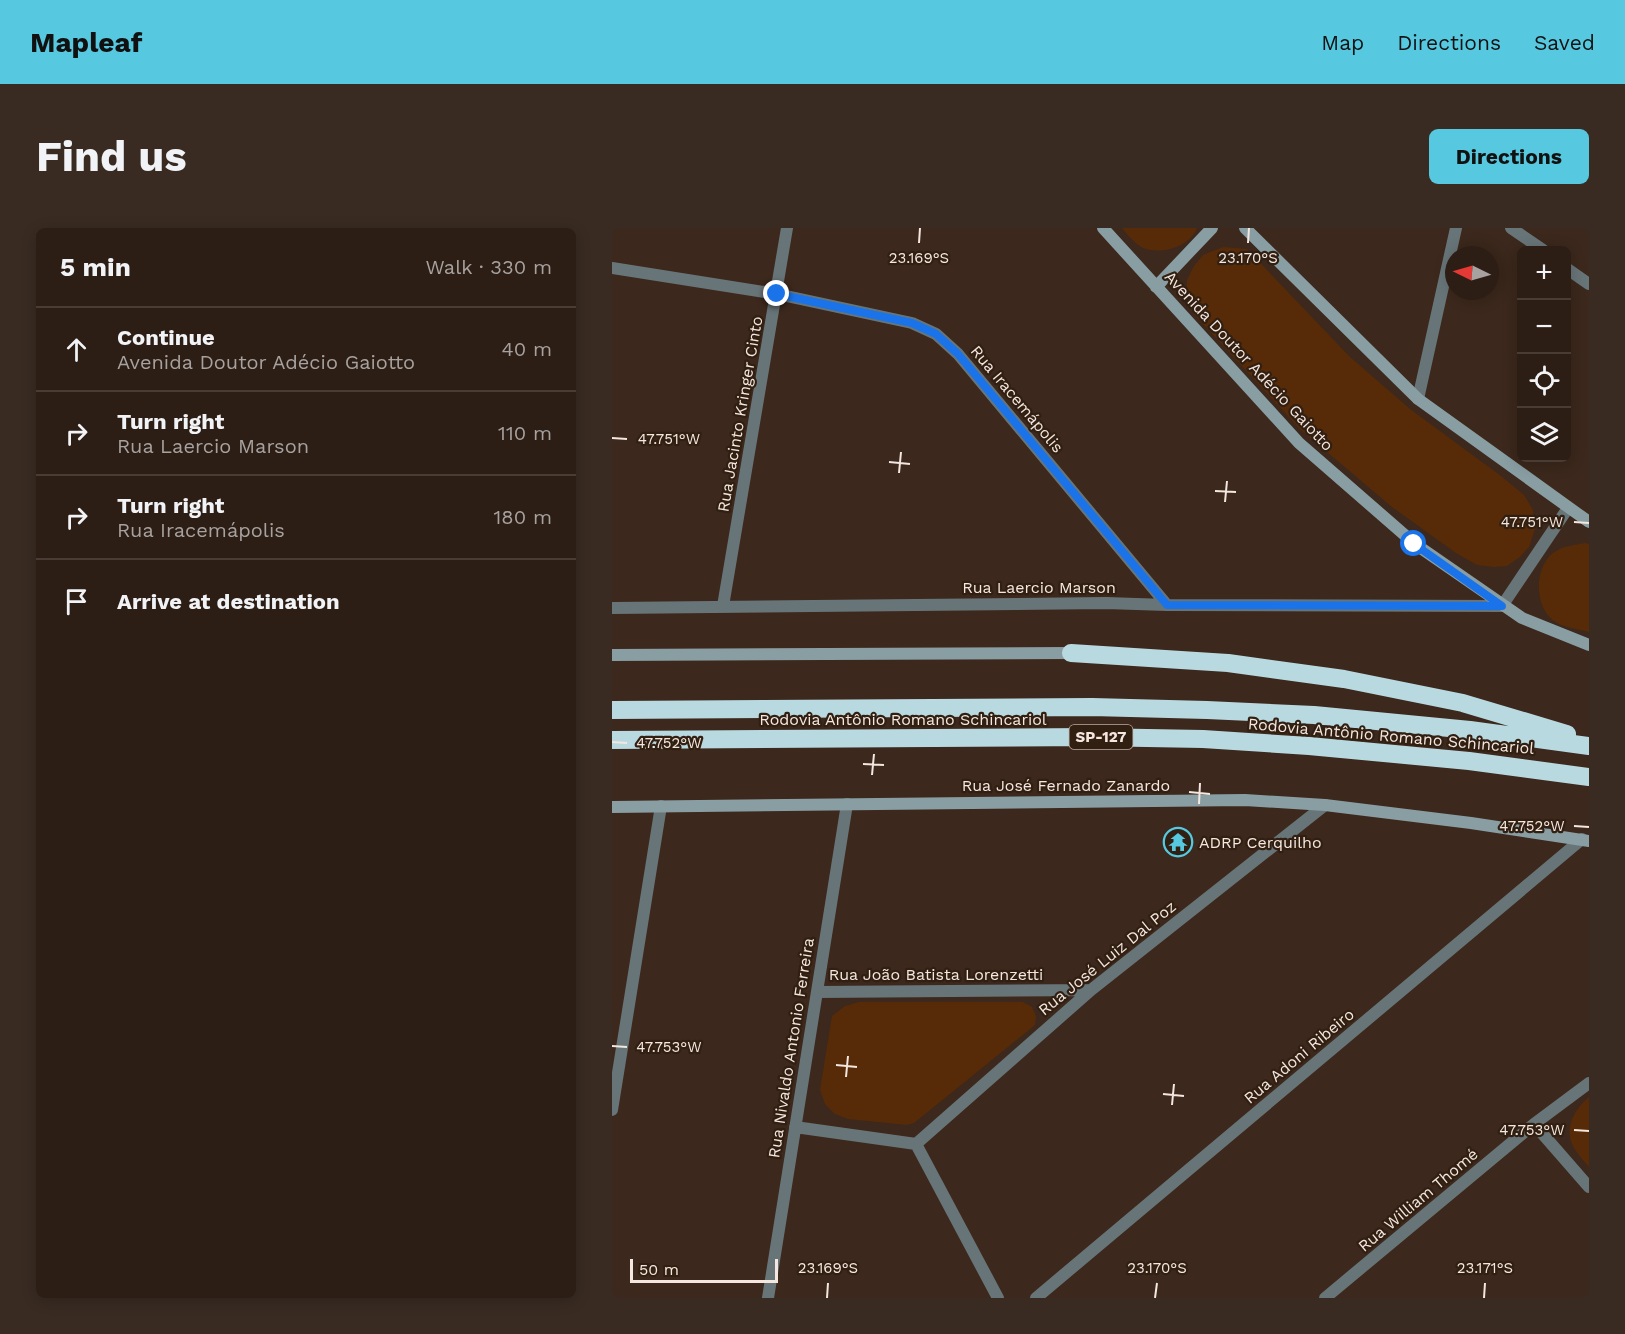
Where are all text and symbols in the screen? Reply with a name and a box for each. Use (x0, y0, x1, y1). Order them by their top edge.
text: Mapleaf (30, 26, 142, 59)
text: Map (1321, 30, 1364, 55)
text: Directions (1397, 30, 1501, 55)
text: Saved (1534, 30, 1595, 55)
button: Directions (1429, 129, 1589, 184)
text: Find us (36, 132, 187, 181)
north arrow (1445, 246, 1499, 300)
map controls (1517, 246, 1571, 462)
button: + (1517, 246, 1571, 300)
text: 23.169°S (889, 249, 949, 267)
text: 23.170°S (1218, 249, 1278, 267)
text: 5 min (60, 252, 131, 282)
text: Walk · 330 m (425, 255, 552, 279)
street label: Avenida Doutor Adécio Gaiotto (1161, 267, 1337, 455)
route end (763, 280, 789, 306)
button: − (1517, 300, 1571, 354)
street label: Rua Jacinto Kringer Cinto (713, 315, 767, 513)
text: Continue (117, 325, 215, 350)
icon: ahead (60, 333, 93, 366)
text: 40 m (501, 337, 552, 361)
street label: Rua Iracemápolis (967, 341, 1067, 457)
text: Avenida Doutor Adécio Gaiotto (117, 350, 415, 374)
button: locate (1517, 354, 1571, 408)
button: layers (1517, 408, 1571, 462)
text: Turn right (117, 409, 224, 434)
icon: right (60, 417, 93, 450)
text: 110 m (498, 421, 552, 445)
text: 47.751°W (638, 430, 700, 448)
text: Rua Laercio Marson (117, 434, 309, 458)
text: Turn right (117, 493, 224, 518)
icon: right (60, 501, 93, 534)
text: 180 m (494, 505, 552, 529)
text: 47.751°W (1501, 513, 1563, 531)
text: Rua Iracemápolis (117, 518, 285, 542)
route start (1400, 530, 1426, 556)
street label: Rua Laercio Marson (962, 578, 1116, 597)
icon: arrive (60, 585, 93, 618)
text: Arrive at destination (117, 589, 340, 614)
street label: Rodovia Antônio Romano Schincariol (759, 710, 1047, 729)
street label: Rodovia Antônio Romano Schincariol (1247, 714, 1535, 758)
road number: SP-127 (1070, 725, 1132, 749)
text: 47.752°W (636, 734, 702, 752)
street label: Rua José Fernado Zanardo (962, 776, 1170, 795)
text: 47.752°W (1499, 817, 1565, 835)
temple icon: ADRP Cerquilho (1162, 826, 1194, 858)
place label: ADRP Cerquilho (1199, 833, 1322, 852)
street label: Rua José Luiz Dal Poz (1034, 897, 1180, 1019)
street label: Rua Nivaldo Antonio Ferreira (764, 937, 818, 1159)
street label: Rua João Batista Lorenzetti (829, 965, 1043, 984)
street label: Rua Adoni Ribeiro (1240, 1004, 1358, 1108)
text: 47.753°W (636, 1038, 702, 1056)
text: 47.753°W (1499, 1121, 1565, 1139)
street label: Rua William Thomé (1354, 1144, 1482, 1256)
scale bar (630, 1256, 778, 1284)
text: 23.169°S (798, 1259, 858, 1277)
text: 23.170°S (1127, 1259, 1187, 1277)
text: 23.171°S (1457, 1259, 1513, 1277)
text: 50 m (639, 1260, 679, 1279)

